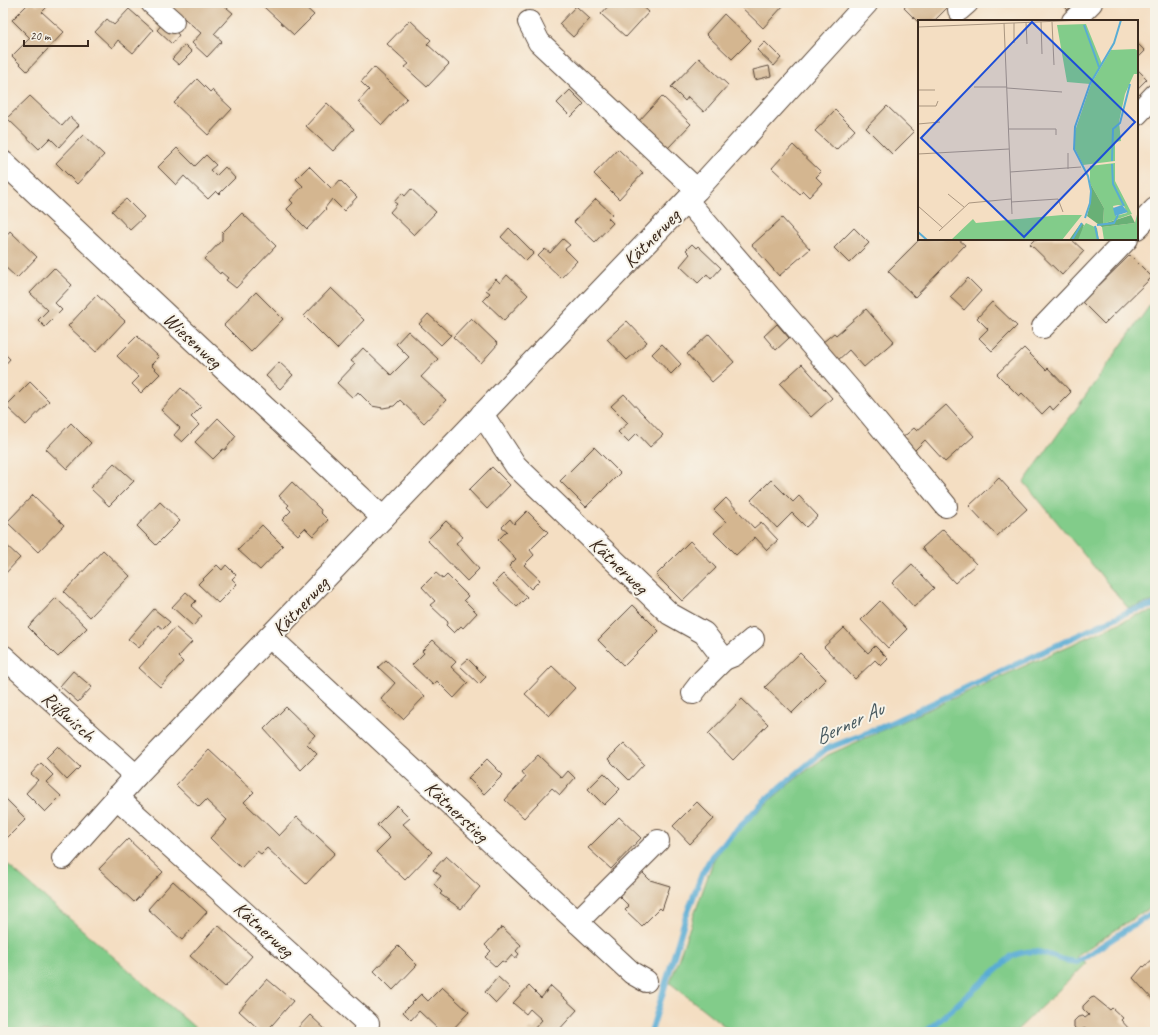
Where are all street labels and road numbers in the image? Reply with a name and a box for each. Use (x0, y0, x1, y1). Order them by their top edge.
street label: Kätnerweg (617, 202, 687, 273)
street label: Wiesenweg (158, 307, 228, 375)
street label: Kätnerweg (584, 531, 655, 601)
street label: Kätnerweg (267, 570, 335, 641)
street label: Rüßwisch (37, 686, 102, 748)
street label: Kätnerstieg (419, 775, 495, 849)
street label: Kätnerweg (229, 896, 300, 964)

